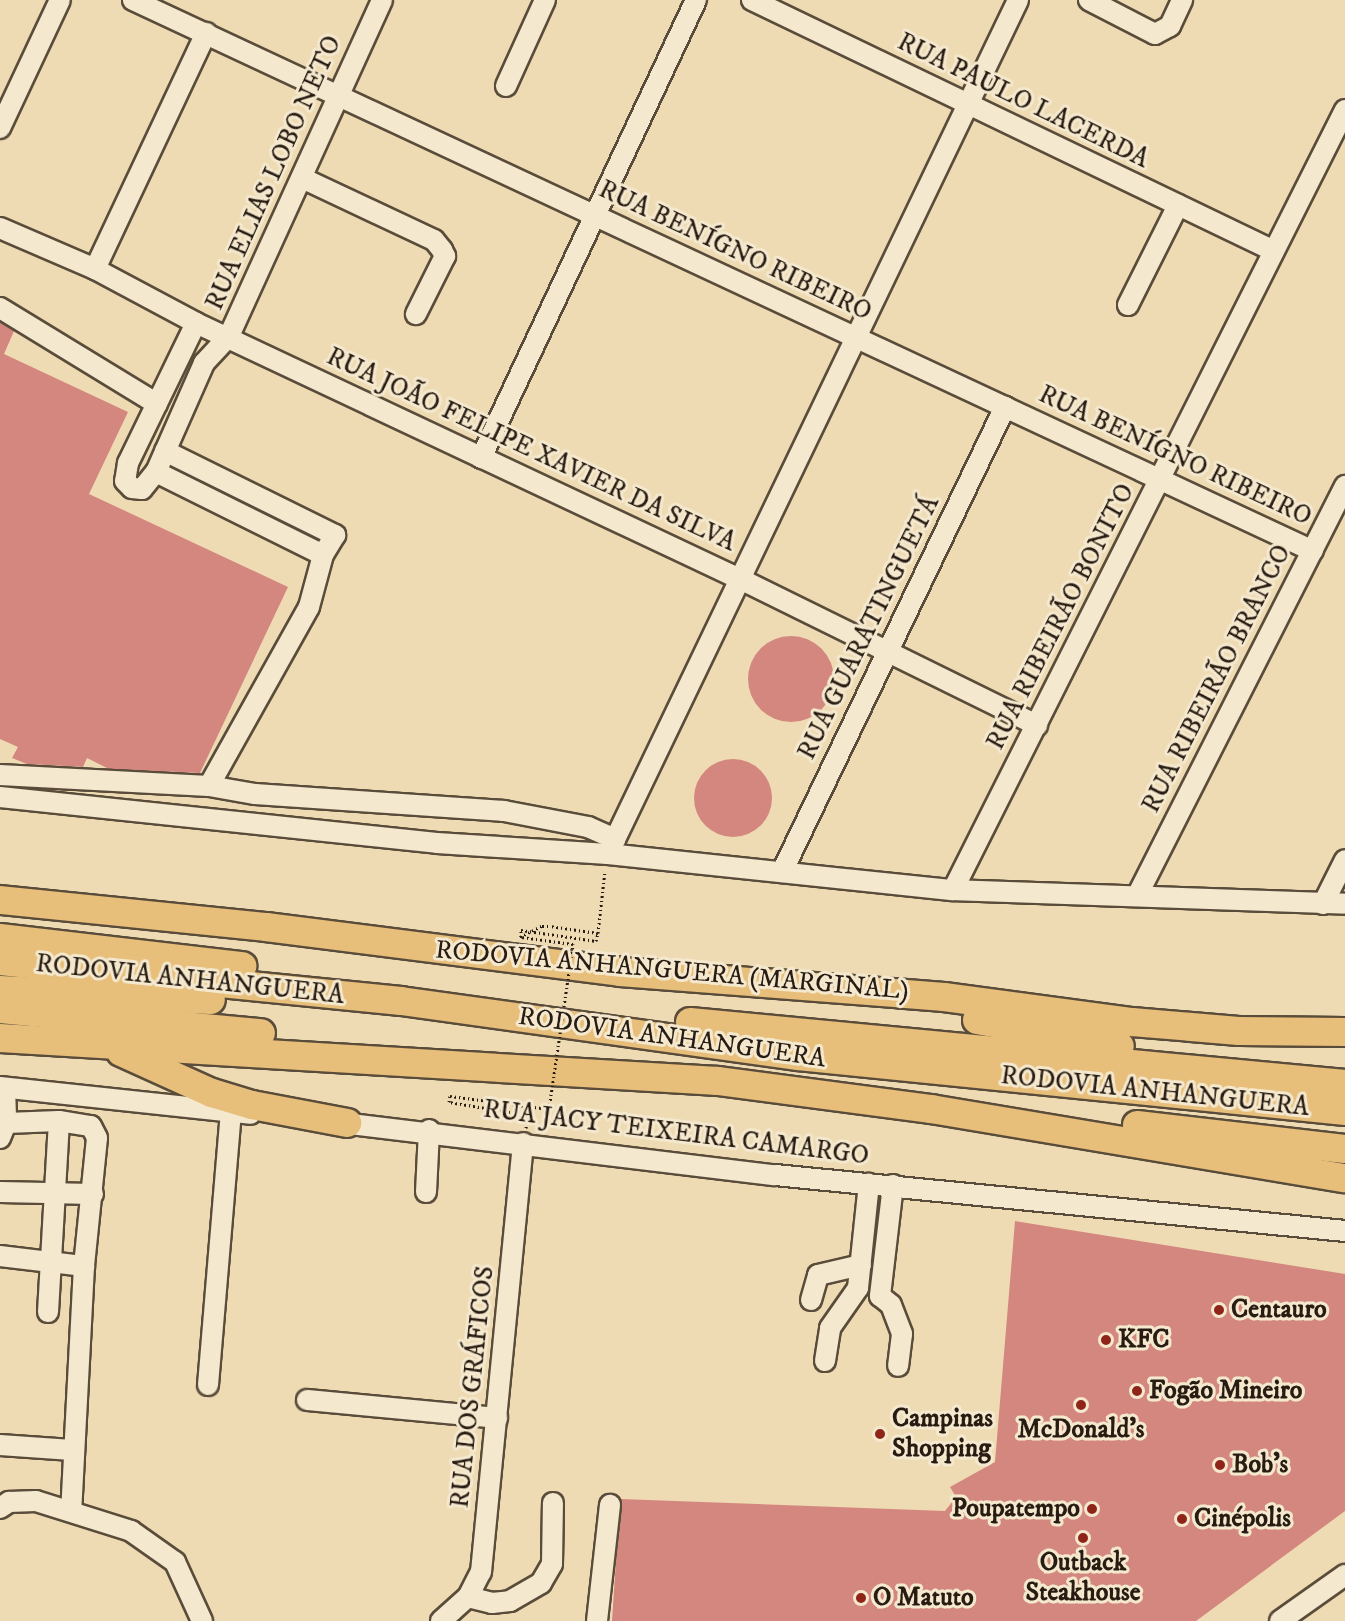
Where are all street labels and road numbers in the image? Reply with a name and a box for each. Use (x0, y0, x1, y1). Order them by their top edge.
street label: RUA PAULO LACERDA (892, 27, 1154, 175)
street label: RUA ELIAS LOBO NETO (199, 31, 349, 315)
street label: RUA BENÍGNO RIBEIRO (594, 174, 876, 328)
street label: RUA JOÃO FELIPE XAVIER DA SILVA (321, 341, 741, 559)
street label: RUA BENÍGNO RIBEIRO (1034, 379, 1316, 533)
street label: RUA RIBEIRÃO BONITO (980, 479, 1142, 755)
street label: RUA GUARATINGUETÁ (792, 491, 946, 765)
street label: RUA RIBEIRÃO BRANCO (1136, 540, 1298, 818)
street label: RODOVIA ANHANGUERA (MARGINAL) (434, 935, 910, 1007)
street label: RODOVIA ANHANGUERA (34, 948, 346, 1012)
street label: RODOVIA ANHANGUERA (516, 1001, 828, 1075)
street label: RODOVIA ANHANGUERA (999, 1060, 1311, 1124)
street label: RUA JACY TEIXEIRA CAMARGO (482, 1094, 870, 1172)
street label: RUA DOS GRÁFICOS (445, 1264, 501, 1510)

